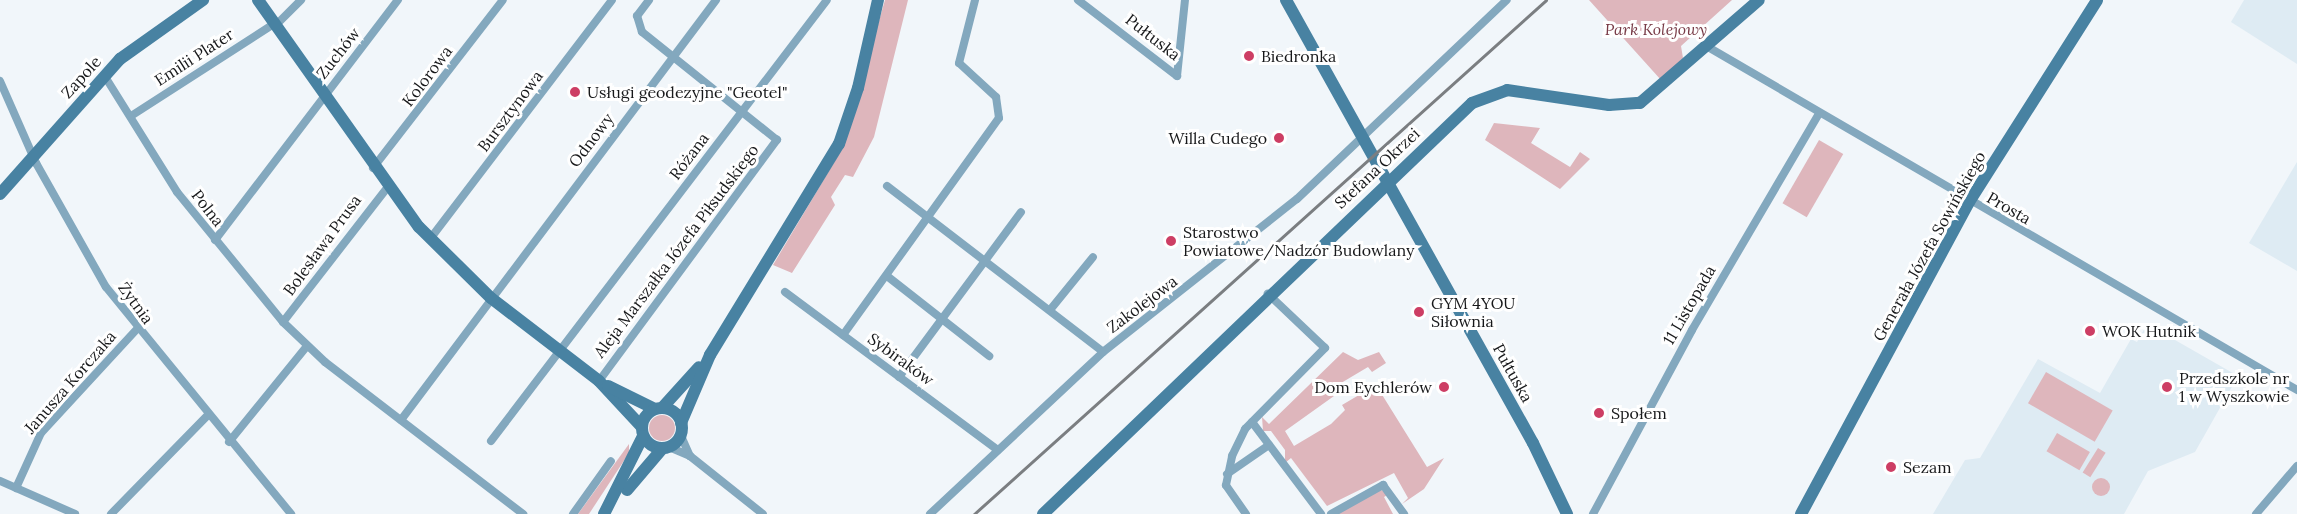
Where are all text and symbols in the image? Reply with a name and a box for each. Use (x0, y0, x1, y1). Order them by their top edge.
street label: Pułtuska (1122, 10, 1184, 64)
park label: Park Kolejowy (1605, 19, 1707, 39)
street label: Emilii Plater (151, 24, 237, 90)
street label: Zuchów (312, 24, 364, 82)
street label: Kolorowa (398, 42, 456, 110)
place label: Biedronka (1261, 46, 1336, 66)
marker: Biedronka (1242, 49, 1256, 63)
street label: Zapole (57, 52, 105, 102)
street label: Bursztynowa (473, 67, 547, 155)
place label: Usługi geodezyjne "Geotel" (587, 82, 787, 102)
marker: Usługi geodezyjne "Geotel" (568, 85, 582, 99)
street label: Odnowy (565, 109, 617, 171)
street label: Stefana Okrzei (1331, 124, 1423, 212)
place label: Willa Cudego (1169, 128, 1267, 148)
street label: Różana (665, 129, 713, 183)
marker: Willa Cudego (1272, 131, 1286, 145)
street label: Aleja Marszałka Józefa Piłsudskiego (590, 141, 762, 361)
street label: Generała Józefa Sowińskiego (1869, 148, 1989, 344)
street label: Polna (188, 186, 228, 230)
street label: Prosta (1984, 188, 2034, 228)
street label: Bolesława Prusa (279, 191, 365, 299)
place label: Starostwo Powiatowe/Nadzór Budowlany (1183, 222, 1414, 260)
marker: Starostwo Powiatowe/Nadzór Budowlany (1164, 234, 1178, 248)
street label: 11 Listopada (1659, 262, 1719, 348)
street label: Zakolejowa (1103, 271, 1181, 337)
street label: Żytnia (114, 278, 158, 328)
place label: GYM 4YOU Siłownia (1431, 293, 1515, 331)
marker: GYM 4YOU Siłownia (1412, 305, 1426, 319)
place label: WOK Hutnik (2102, 321, 2196, 341)
marker: WOK Hutnik (2083, 324, 2097, 338)
street label: Janusza Korczaka (20, 327, 120, 437)
street label: Sybiraków (864, 329, 938, 389)
street label: Pułtuska (1489, 340, 1537, 406)
place label: Przedszkole nr 1 w Wyszkowie (2179, 368, 2289, 406)
place label: Dom Eychlerów (1314, 377, 1432, 397)
marker: Dom Eychlerów (1437, 380, 1451, 394)
marker: Przedszkole nr 1 w Wyszkowie (2160, 380, 2174, 394)
place label: Społem (1611, 403, 1667, 423)
marker: Społem (1592, 406, 1606, 420)
place label: Sezam (1903, 457, 1951, 477)
marker: Sezam (1884, 460, 1898, 474)

